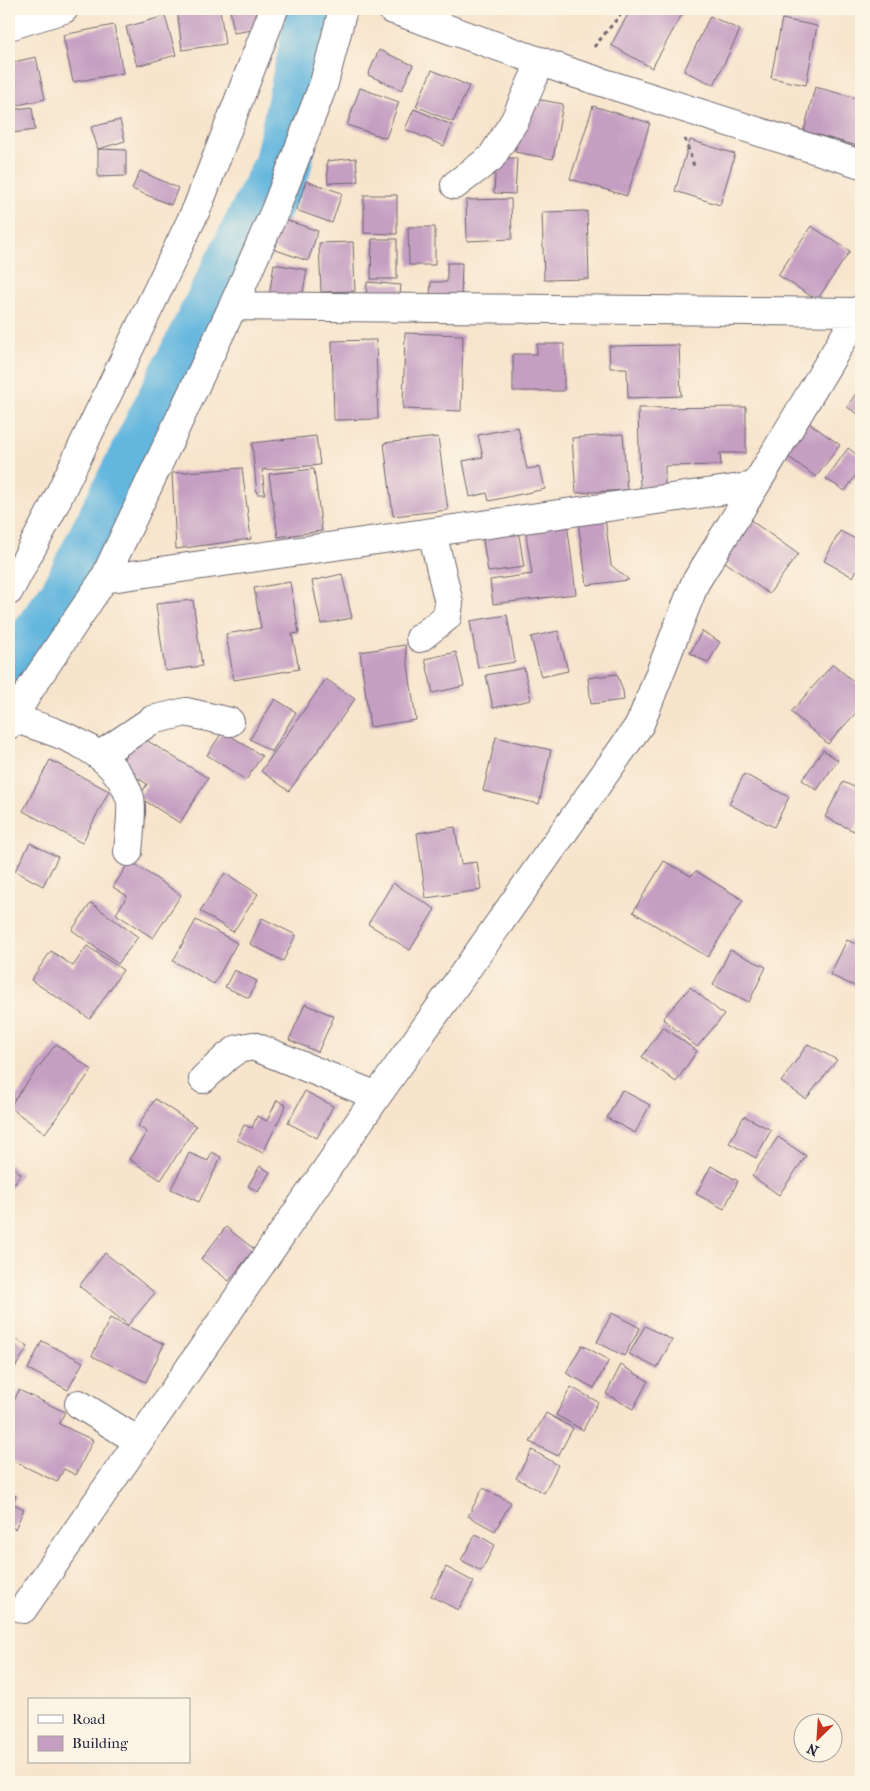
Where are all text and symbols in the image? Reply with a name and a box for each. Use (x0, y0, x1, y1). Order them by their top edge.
legend (28, 1698, 190, 1764)
text: Road (72, 1710, 106, 1728)
north arrow (792, 1714, 842, 1764)
text: Building (72, 1734, 129, 1752)
text: N (804, 1739, 821, 1759)

